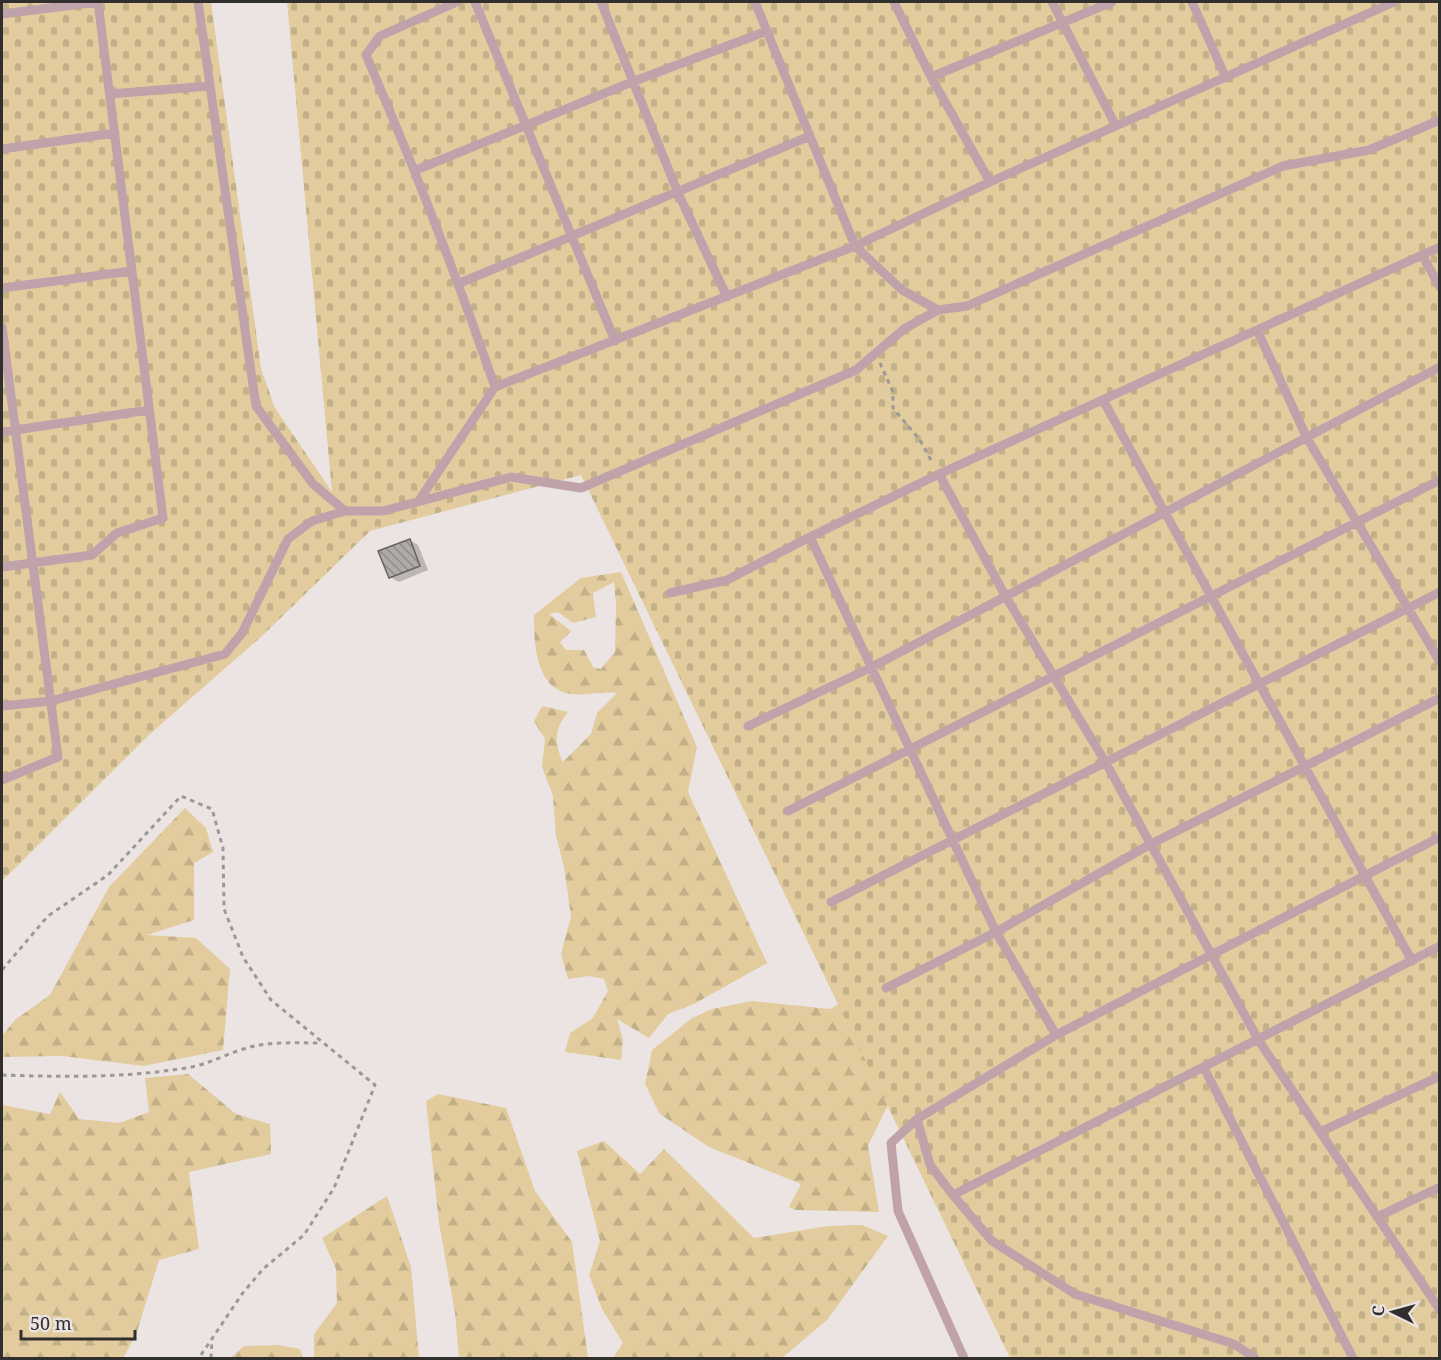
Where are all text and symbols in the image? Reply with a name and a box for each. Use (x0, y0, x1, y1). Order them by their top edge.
north arrow (1363, 1282, 1423, 1342)
scale bar (21, 1303, 135, 1341)
text: С (1367, 1304, 1389, 1317)
text: 50 m (30, 1311, 72, 1335)

